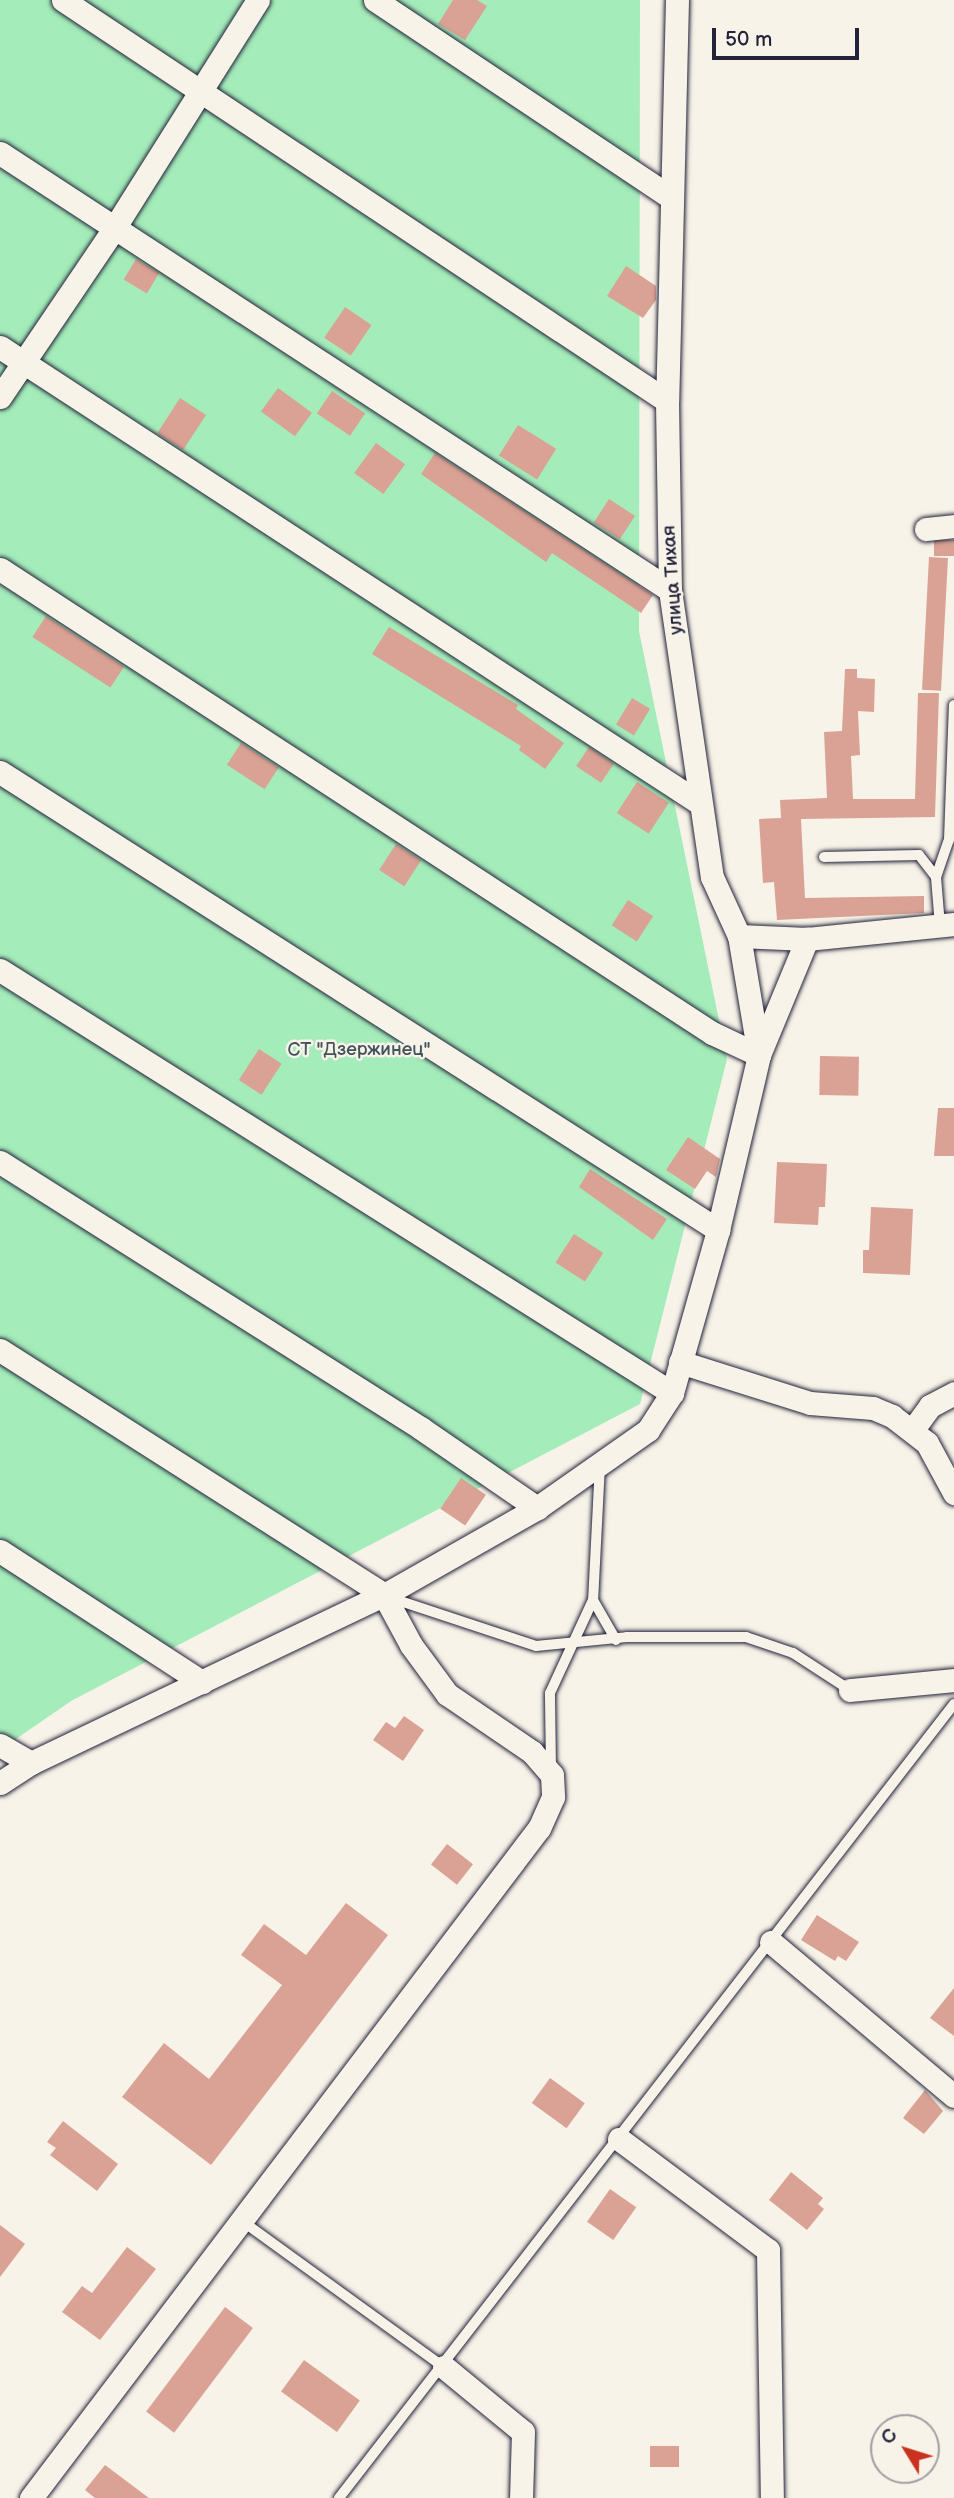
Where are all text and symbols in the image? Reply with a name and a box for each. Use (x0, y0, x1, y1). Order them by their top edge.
scale bar (716, 14, 863, 58)
text: 50 m (725, 27, 772, 52)
street label: улица Тихая (658, 525, 688, 635)
park label: СТ "Дзержинец" (287, 1039, 431, 1061)
north arrow (870, 2414, 940, 2484)
text: С (877, 2425, 903, 2449)

